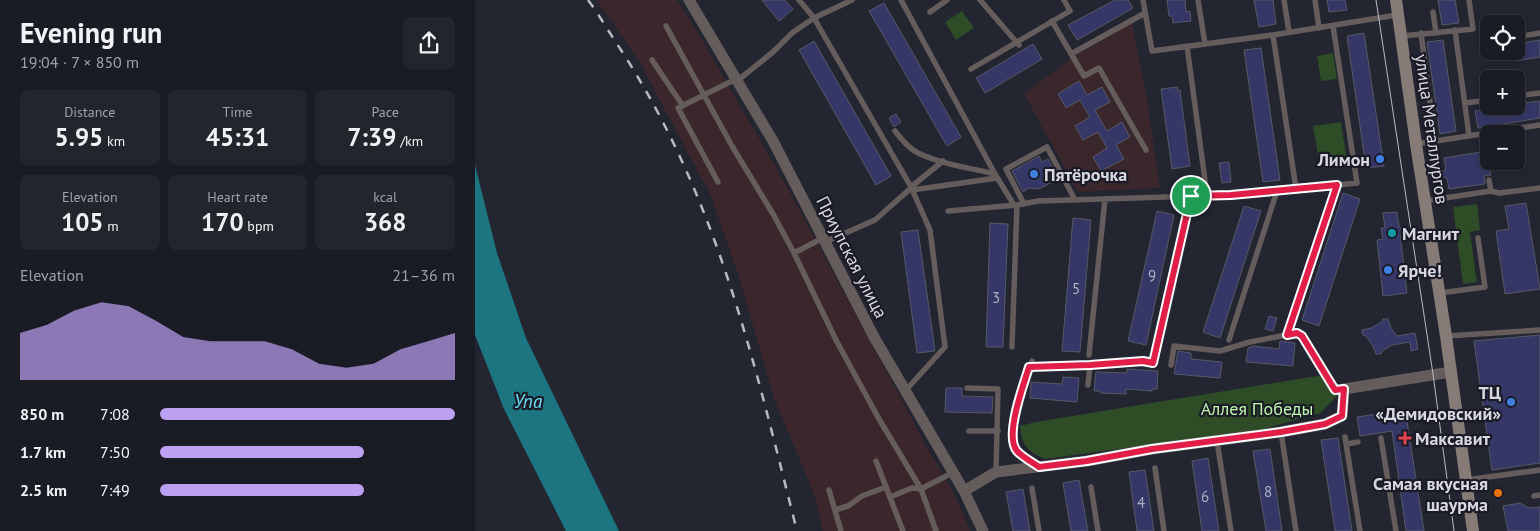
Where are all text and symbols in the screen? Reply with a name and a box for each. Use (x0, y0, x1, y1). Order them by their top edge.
text: Evening run (20, 14, 162, 51)
map controls (1480, 15, 1525, 170)
button: locate (1480, 15, 1525, 60)
button: share (403, 17, 455, 69)
text: 19:04 · 7 × 850 m (20, 52, 139, 72)
street label: улица Металлургов (1410, 52, 1454, 206)
button: + (1480, 70, 1525, 115)
text: Distance (64, 103, 115, 121)
text: Time (222, 103, 253, 121)
text: Pace (371, 103, 399, 121)
text: 5.95 (55, 121, 103, 153)
text: 45:31 (206, 121, 269, 153)
text: 7:39 (347, 121, 396, 153)
button: − (1480, 125, 1525, 170)
text: km (103, 132, 125, 150)
text: /km (396, 132, 423, 150)
place label: Лимон (1317, 148, 1370, 171)
marker: Лимон (1374, 153, 1386, 165)
place label: Пятёрочка (1044, 163, 1127, 186)
marker: Пятёрочка (1028, 168, 1040, 180)
pin (1170, 175, 1212, 217)
icon: arrive (1177, 182, 1205, 210)
text: Elevation (62, 188, 118, 206)
text: Heart rate (207, 188, 268, 206)
text: kcal (373, 188, 397, 206)
street label: Приупская улица (811, 192, 893, 322)
text: 105 (61, 206, 104, 238)
text: 170 (201, 206, 244, 238)
text: 368 (364, 206, 406, 238)
text: m (104, 217, 119, 235)
text: bpm (244, 217, 274, 235)
place label: Магнит (1402, 222, 1460, 245)
marker: Магнит (1386, 227, 1398, 239)
place label: Ярче! (1398, 259, 1442, 282)
marker: Ярче! (1382, 264, 1394, 276)
text: Elevation (20, 265, 84, 285)
text: 21–36 m (392, 265, 455, 285)
house number: 9 (1148, 266, 1156, 285)
house number: 5 (1072, 279, 1080, 298)
house number: 3 (992, 288, 1000, 307)
place label: ТЦ «Демидовский» (1375, 381, 1501, 425)
water label: Упа (514, 389, 543, 413)
marker: ТЦ «Демидовский» (1505, 396, 1517, 408)
park label: Аллея Победы (1201, 397, 1313, 420)
text: 850 m (20, 404, 64, 424)
text: 7:08 (100, 404, 130, 424)
place label: Максавит (1415, 427, 1491, 450)
marker: Максавит (1399, 432, 1411, 444)
text: 1.7 km (20, 442, 66, 462)
text: 7:50 (100, 442, 130, 462)
place label: Самая вкусная шаурма (1373, 472, 1488, 516)
text: 2.5 km (20, 480, 67, 500)
text: 7:49 (100, 480, 130, 500)
house number: 8 (1264, 482, 1272, 501)
house number: 6 (1201, 487, 1209, 506)
marker: Самая вкусная шаурма (1492, 487, 1504, 499)
house number: 4 (1137, 493, 1145, 512)

